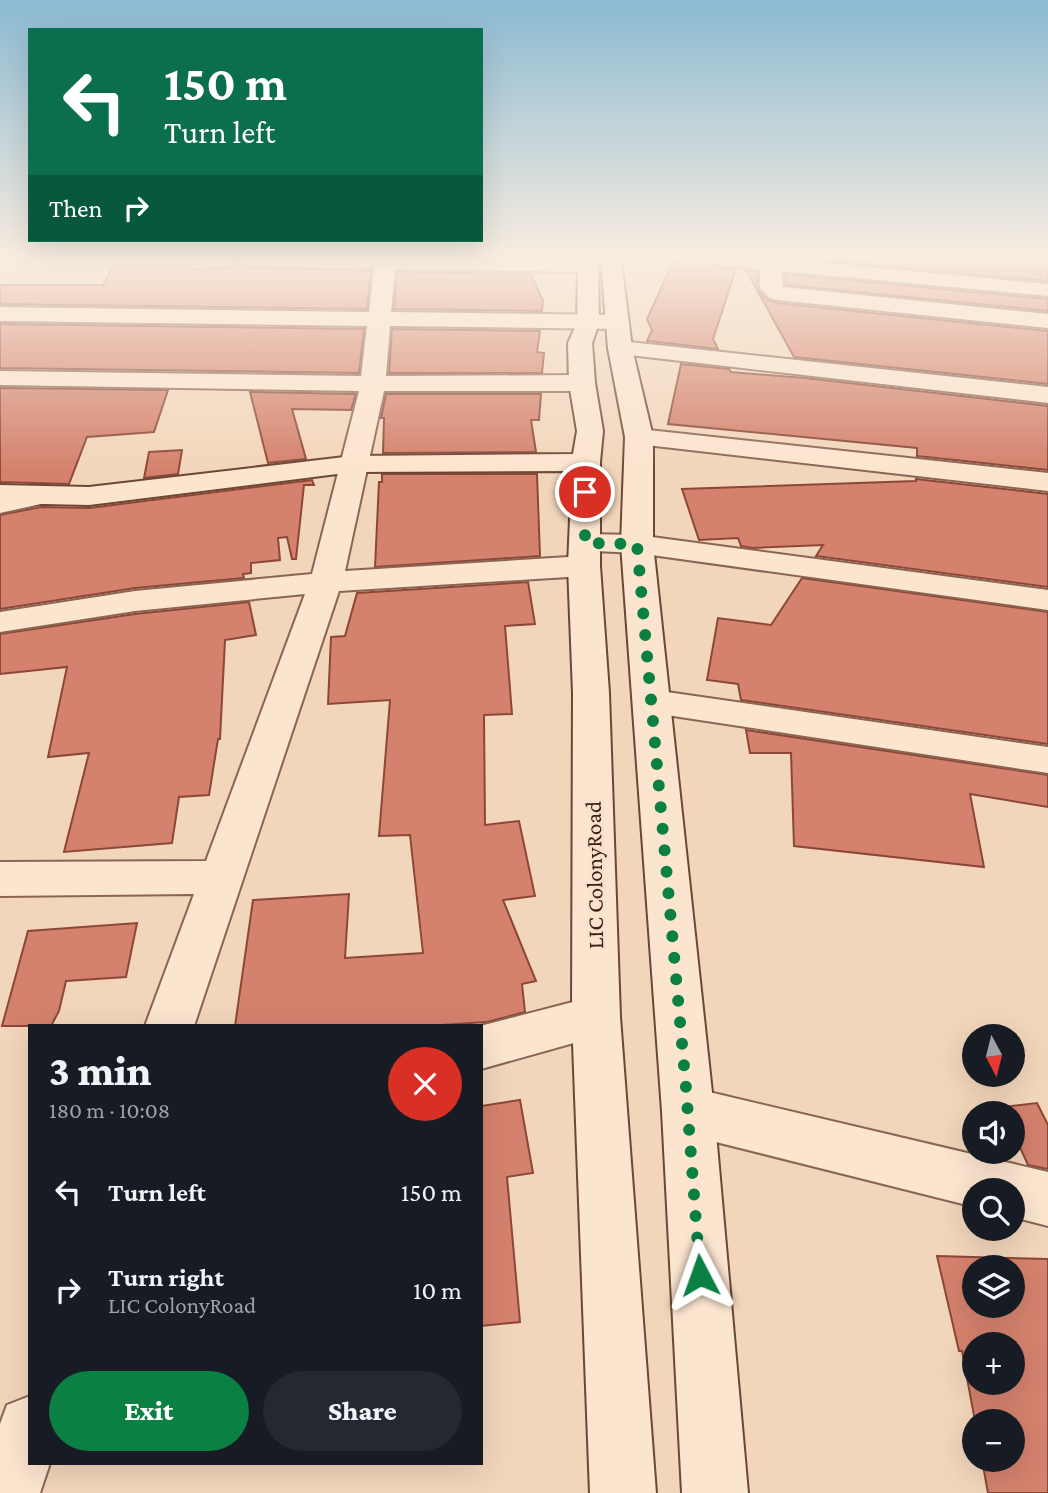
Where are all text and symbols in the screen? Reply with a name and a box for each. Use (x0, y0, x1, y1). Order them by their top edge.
icon: left (49, 56, 140, 147)
text: 150 m (164, 56, 287, 111)
text: Turn left (164, 114, 275, 150)
icon: right (117, 189, 155, 227)
text: Then (49, 194, 103, 223)
pin (555, 462, 615, 522)
icon: arrive (566, 473, 604, 511)
street label: LIC ColonyRoad (580, 801, 608, 949)
north arrow (962, 1024, 1026, 1087)
map controls (962, 1024, 1025, 1472)
text: 3 min (49, 1047, 152, 1094)
button: close (388, 1047, 462, 1121)
text: 180 m · 10:08 (49, 1097, 170, 1123)
button: sound (962, 1101, 1025, 1164)
icon: left (49, 1173, 87, 1211)
text: Turn left (108, 1178, 206, 1207)
text: 150 m (401, 1178, 462, 1207)
button: search (962, 1178, 1025, 1241)
position arrow (663, 1238, 737, 1312)
button: layers (962, 1255, 1025, 1318)
text: Turn right (108, 1263, 224, 1292)
icon: right (49, 1271, 87, 1309)
text: 10 m (413, 1276, 462, 1305)
text: LIC ColonyRoad (108, 1292, 256, 1318)
button: + (962, 1332, 1025, 1395)
button: Exit (49, 1371, 249, 1451)
button: Share (263, 1371, 462, 1451)
button: − (962, 1409, 1025, 1472)

